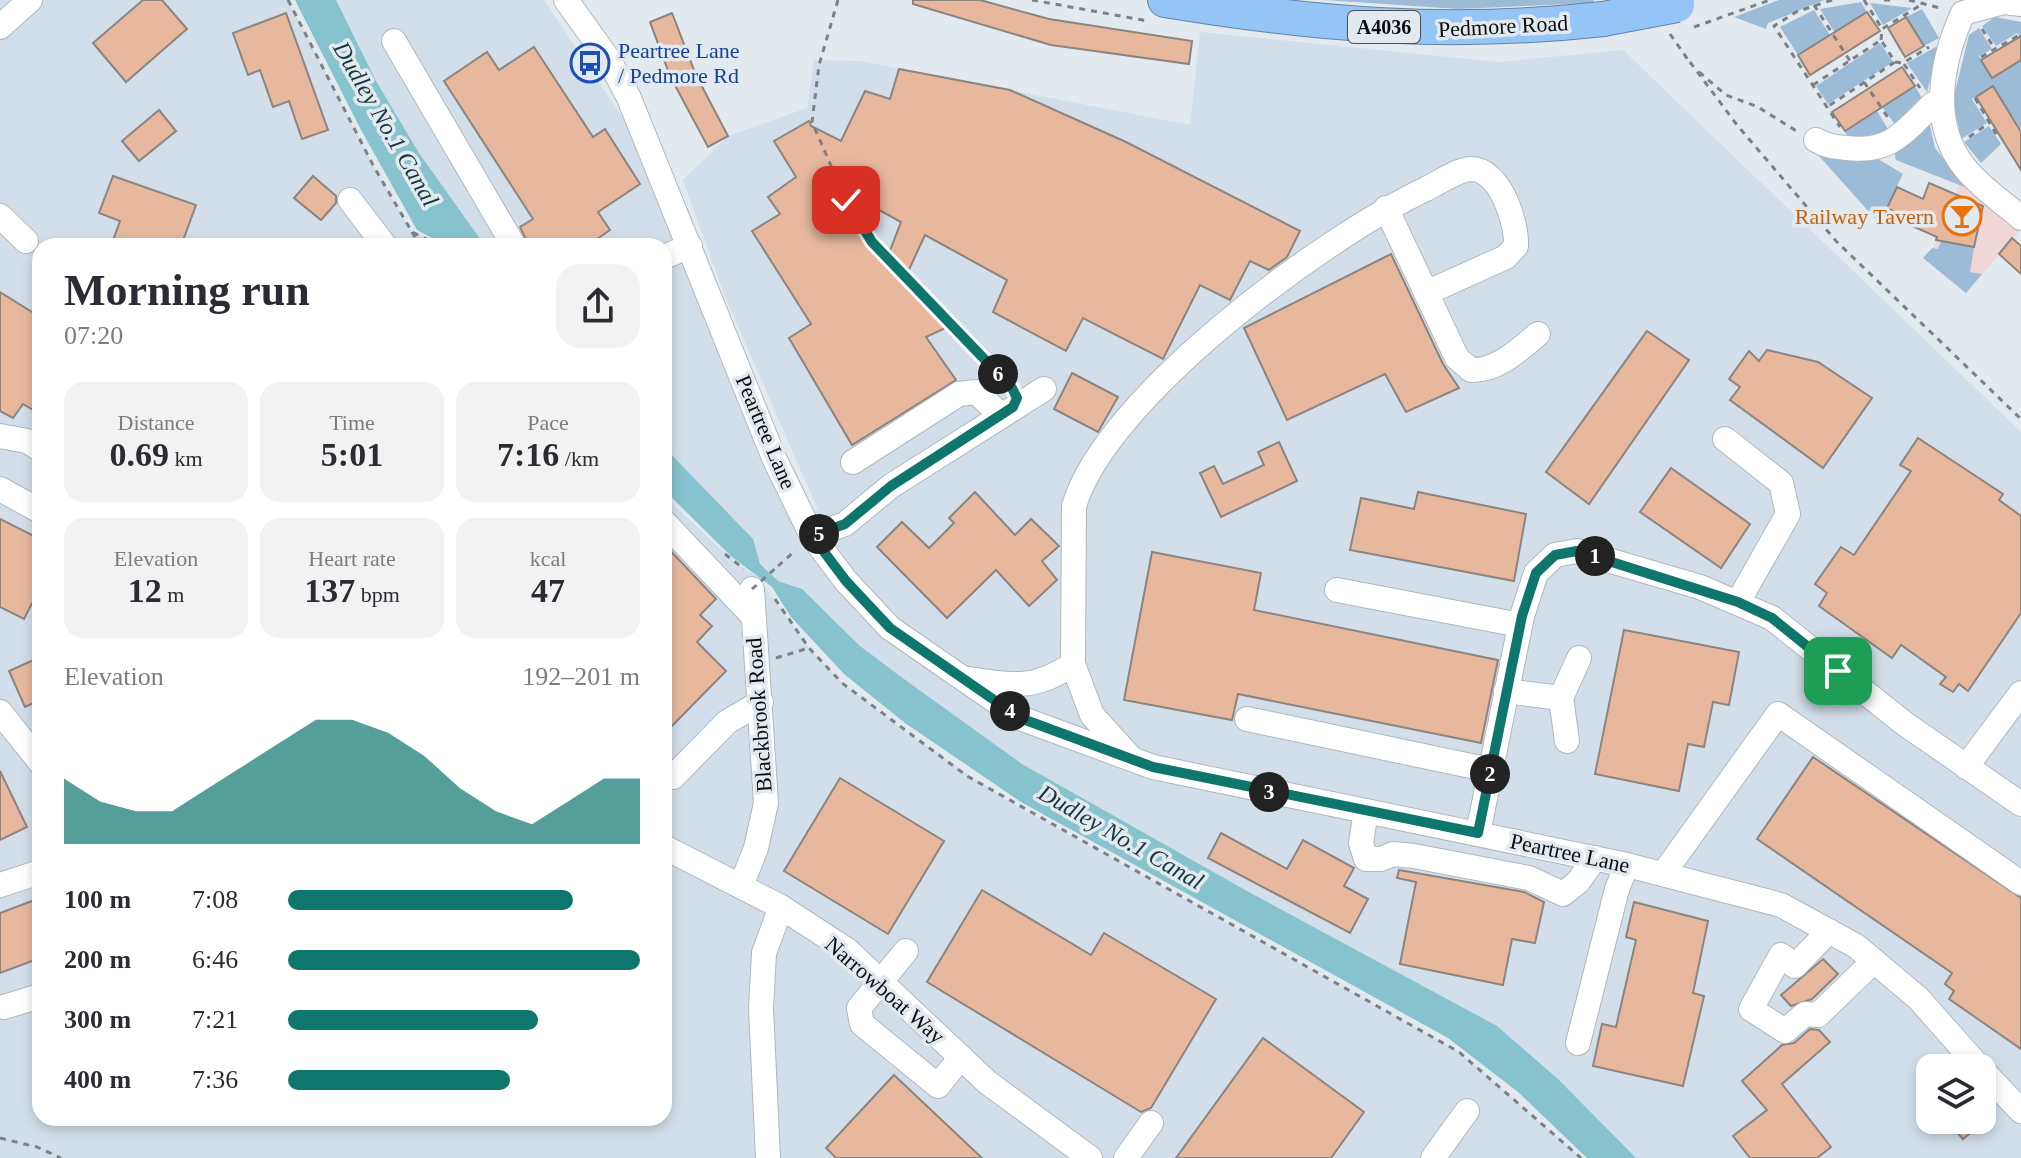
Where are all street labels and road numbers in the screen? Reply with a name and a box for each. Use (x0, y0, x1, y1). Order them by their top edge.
street label: Pedmore Road (1437, 10, 1569, 42)
road number: A4036 (1348, 11, 1420, 43)
street label: Peartree Lane (731, 371, 801, 493)
street label: Blackbrook Road (741, 637, 777, 793)
street label: Peartree Lane (1508, 828, 1632, 878)
street label: Narrowboat Way (820, 931, 950, 1049)

